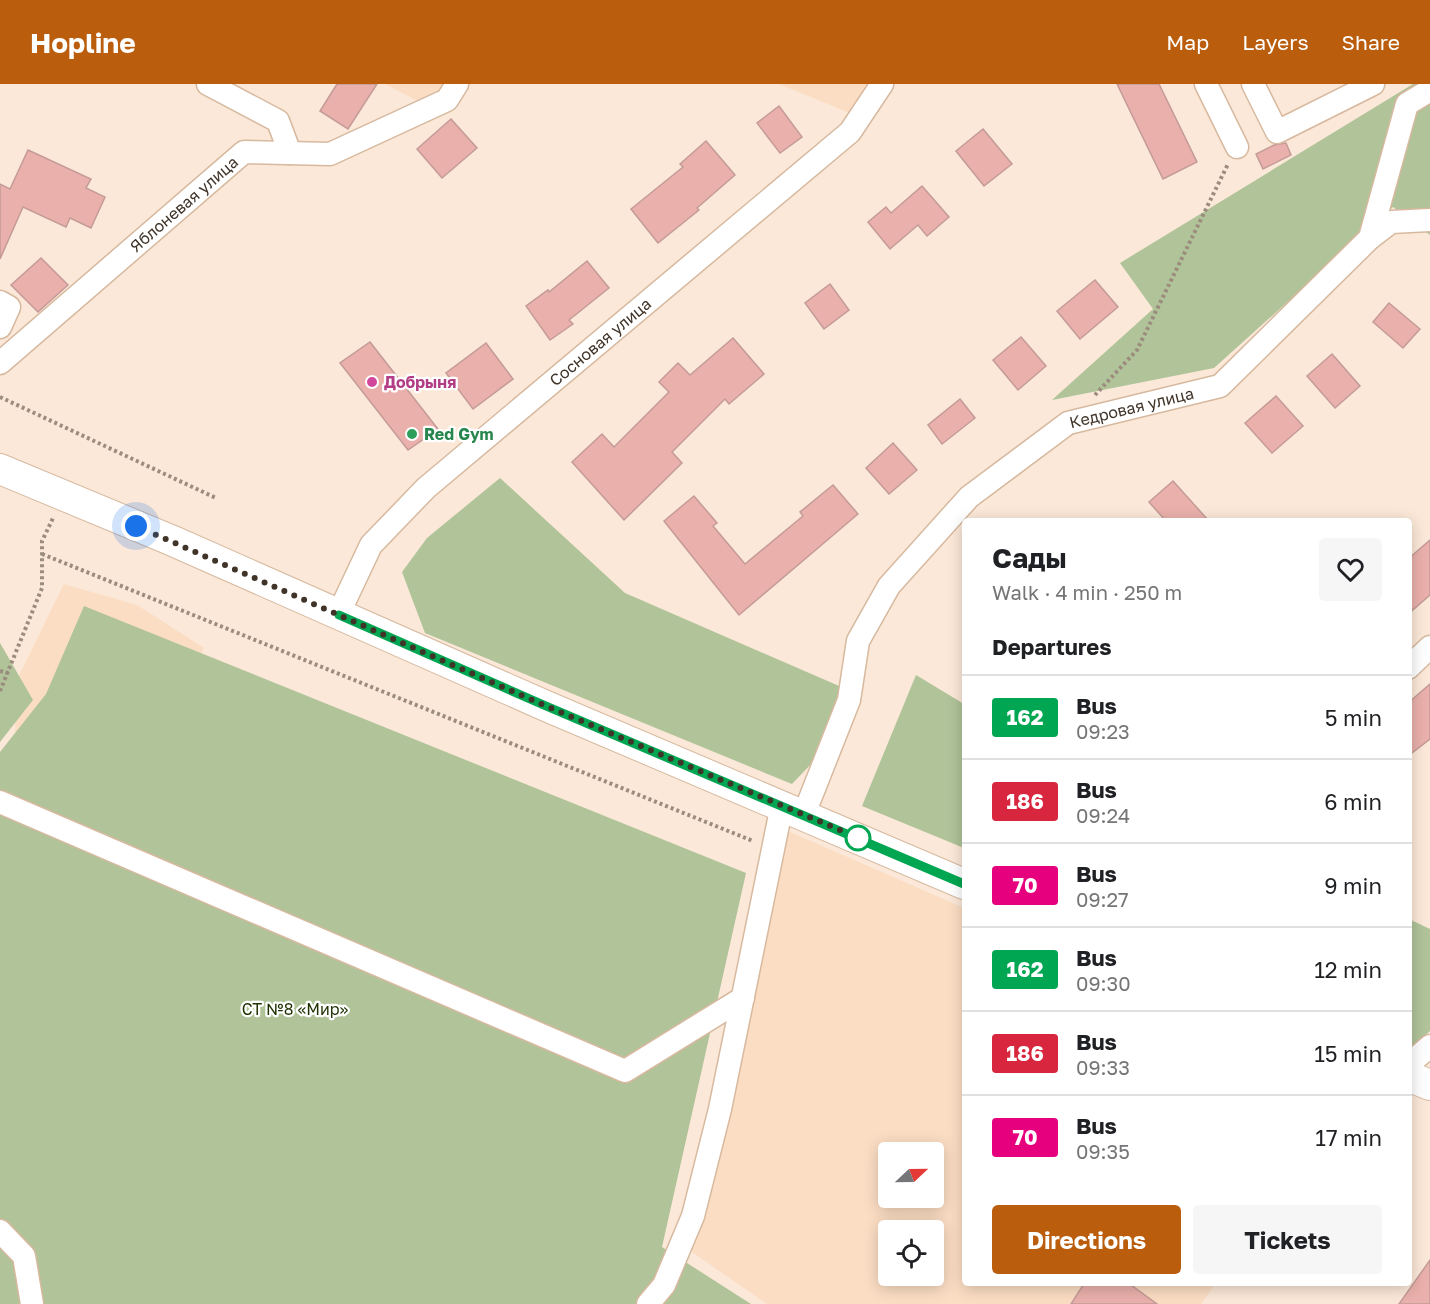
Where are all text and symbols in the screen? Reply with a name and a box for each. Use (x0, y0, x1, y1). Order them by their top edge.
text: Hopline (30, 26, 136, 59)
text: Map (1166, 29, 1209, 55)
text: Layers (1242, 29, 1309, 55)
text: Share (1342, 29, 1400, 55)
street label: Яблоневая улица (126, 152, 242, 256)
street label: Сосновая улица (545, 293, 655, 390)
place label: Добрыня (384, 372, 456, 392)
marker: Добрыня (365, 375, 379, 389)
street label: Кедровая улица (1067, 383, 1196, 432)
place label: Red Gym (424, 424, 494, 444)
marker: Red Gym (405, 427, 419, 441)
your location (121, 511, 151, 541)
button: heart (1319, 538, 1382, 601)
text: Сады (992, 541, 1067, 574)
text: Walk · 4 min · 250 m (992, 580, 1182, 604)
text: Departures (992, 633, 1111, 660)
text: Bus (1076, 692, 1117, 719)
text: 162 (1007, 704, 1043, 730)
text: 5 min (1325, 704, 1382, 731)
text: 09:23 (1076, 719, 1130, 743)
text: Bus (1076, 776, 1117, 803)
text: 186 (1006, 788, 1044, 814)
text: 6 min (1324, 788, 1382, 815)
text: 09:24 (1076, 803, 1130, 827)
unlabelled marker (845, 825, 871, 851)
text: Bus (1076, 860, 1117, 887)
text: 70 (1012, 872, 1038, 898)
text: 9 min (1324, 872, 1382, 899)
text: 09:27 (1076, 887, 1129, 911)
text: Bus (1076, 944, 1117, 971)
text: 162 (1007, 956, 1043, 982)
text: 12 min (1314, 956, 1382, 983)
text: 09:30 (1076, 971, 1131, 995)
park label: СТ №8 «Мир» (242, 999, 349, 1019)
text: Bus (1076, 1028, 1117, 1055)
text: 186 (1006, 1040, 1044, 1066)
text: 15 min (1314, 1040, 1382, 1067)
text: 09:33 (1076, 1055, 1130, 1079)
text: Bus (1076, 1112, 1117, 1139)
text: 70 (1012, 1124, 1038, 1150)
text: 17 min (1315, 1124, 1382, 1151)
text: 09:35 (1076, 1139, 1130, 1163)
north arrow (878, 1142, 944, 1208)
map controls (878, 1142, 944, 1286)
button: Directions (992, 1205, 1181, 1274)
button: Tickets (1193, 1205, 1382, 1274)
button: locate (878, 1220, 944, 1286)

